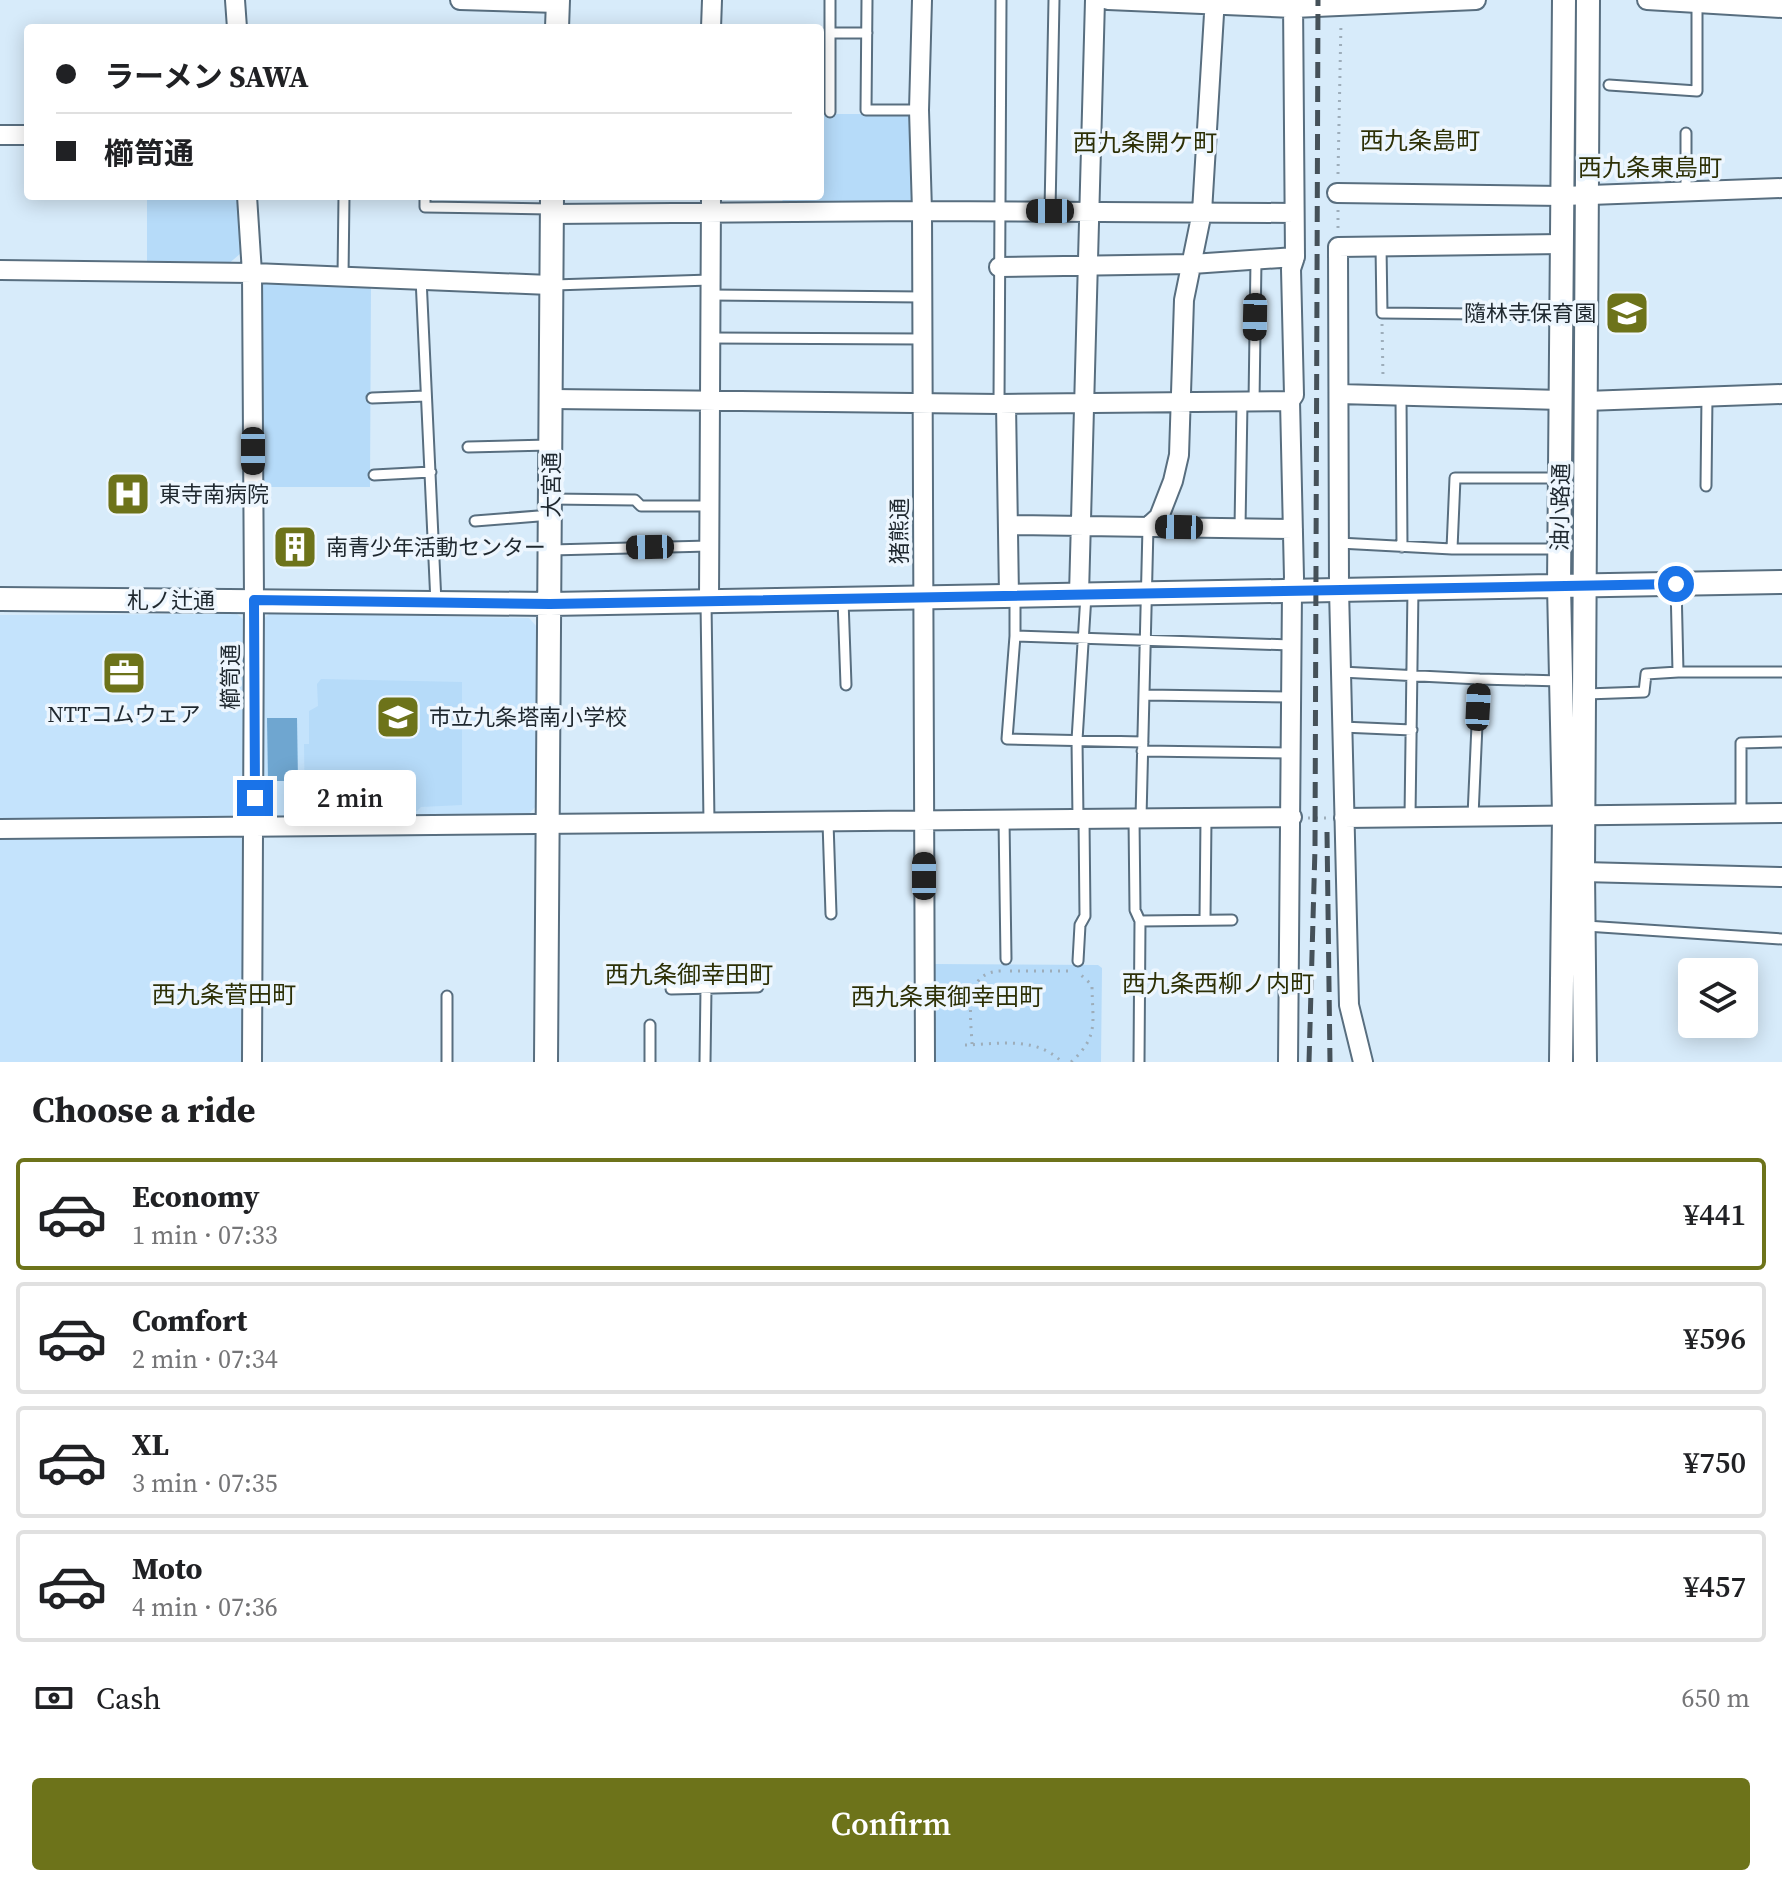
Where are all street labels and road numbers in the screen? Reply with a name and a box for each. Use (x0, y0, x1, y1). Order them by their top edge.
street label: 大宮通 (536, 452, 566, 518)
street label: 油小路通 (1544, 463, 1576, 551)
street label: 猪熊通 (884, 498, 914, 564)
street label: 札ノ辻通 (127, 585, 215, 615)
street label: 櫛笥通 (215, 644, 245, 710)

